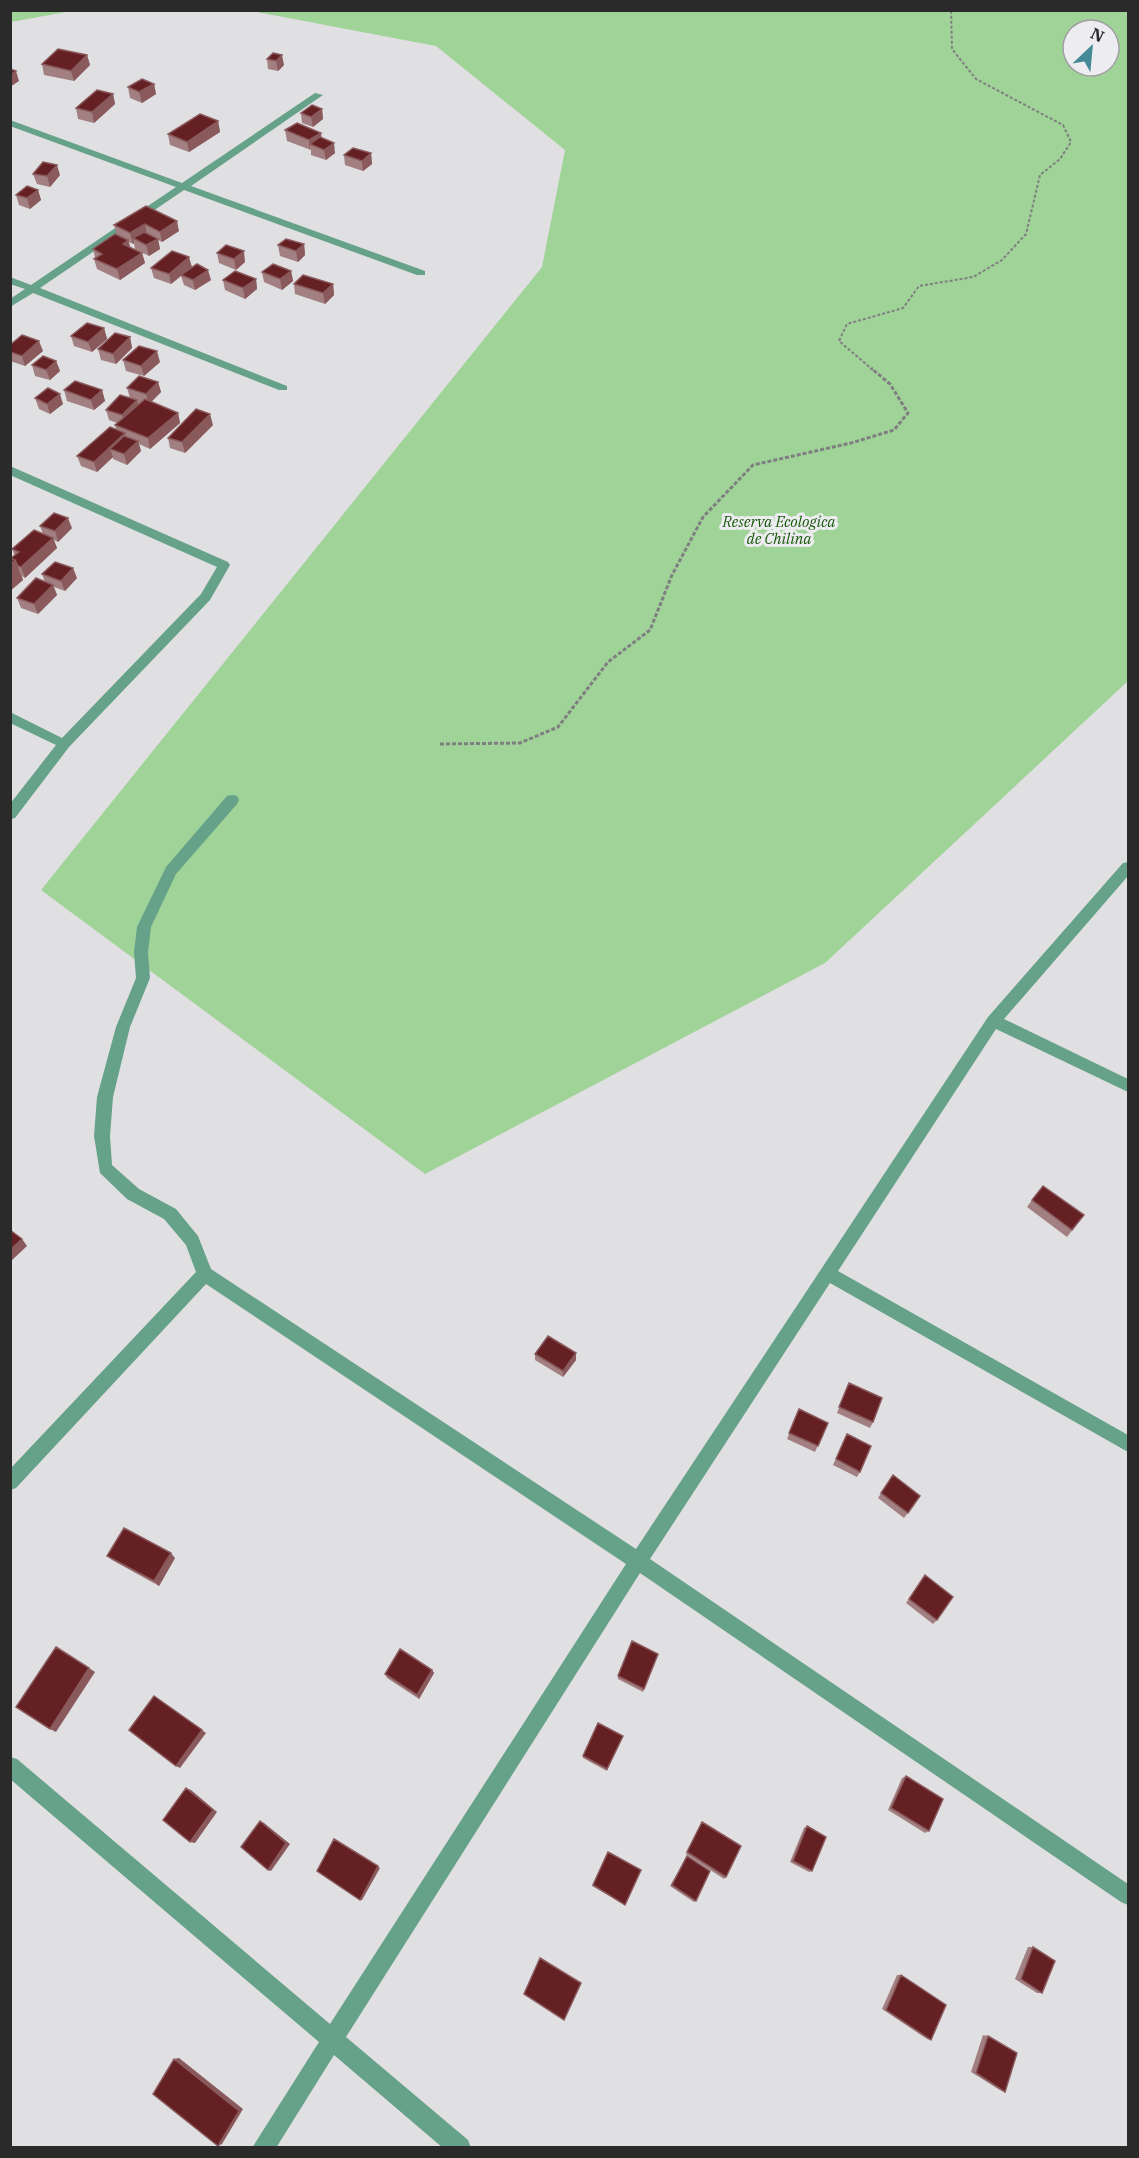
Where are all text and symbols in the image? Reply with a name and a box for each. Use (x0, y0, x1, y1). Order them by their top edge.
north arrow (1061, 18, 1121, 78)
text: N (1088, 23, 1108, 46)
park label: Reserva Ecologica de Chilina (721, 512, 836, 548)

